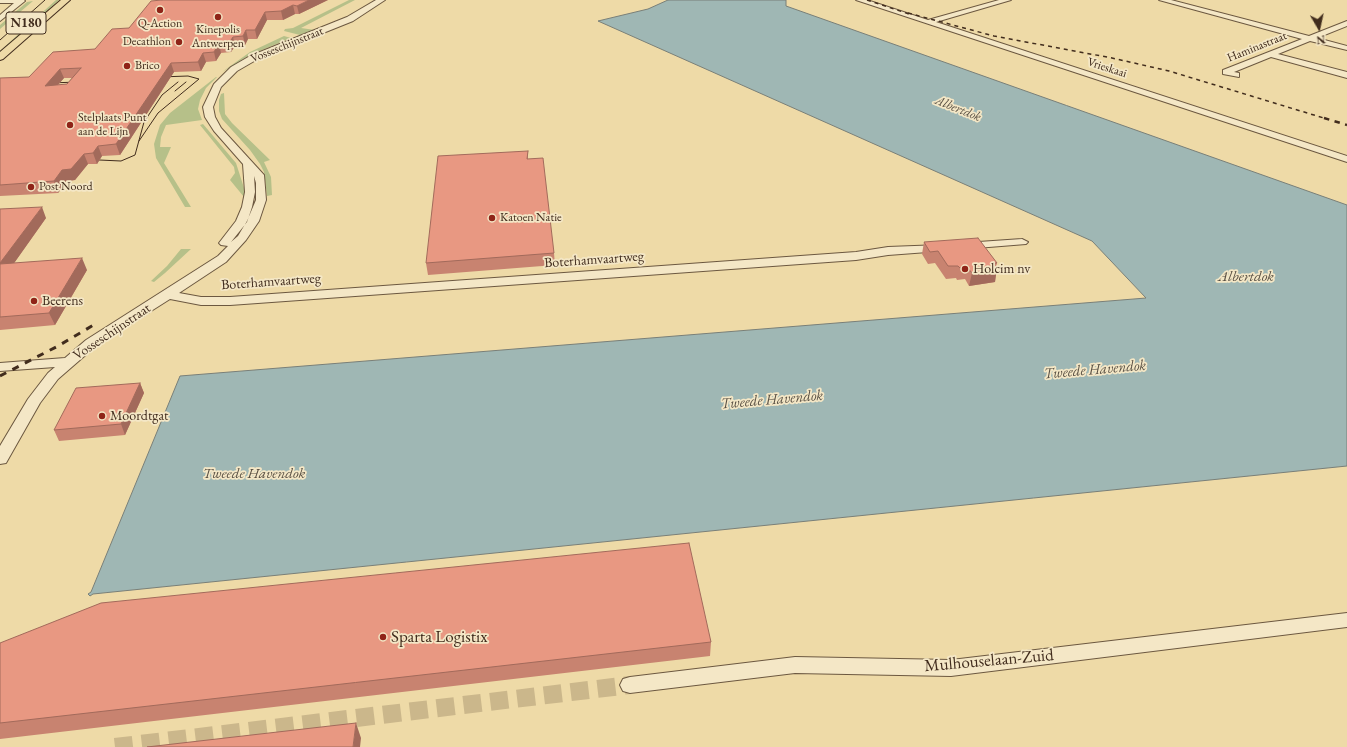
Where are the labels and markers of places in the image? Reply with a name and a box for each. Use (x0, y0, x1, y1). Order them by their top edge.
marker: Q-Action (155, 5, 165, 15)
marker: Kinepolis Antwerpen (213, 12, 223, 22)
place label: Q-Action (138, 17, 182, 31)
place label: Kinepolis Antwerpen (192, 23, 244, 51)
place label: Decathlon (123, 35, 171, 49)
marker: Decathlon (174, 37, 184, 47)
place label: Brico (135, 59, 160, 73)
marker: Brico (122, 61, 132, 71)
place label: Stelplaats Punt aan de Lijn (78, 111, 147, 139)
marker: Stelplaats Punt aan de Lijn (65, 120, 75, 130)
place label: Post Noord (39, 180, 92, 194)
marker: Post Noord (26, 182, 36, 192)
place label: Katoen Natie (500, 211, 562, 225)
marker: Katoen Natie (487, 213, 497, 223)
place label: Holcim nv (973, 261, 1030, 277)
marker: Holcim nv (960, 264, 970, 274)
place label: Beerens (42, 293, 83, 309)
marker: Beerens (29, 296, 39, 306)
place label: Moordtgat (110, 408, 168, 424)
marker: Moordtgat (97, 411, 107, 421)
place label: Sparta Logistix (391, 627, 488, 647)
marker: Sparta Logistix (378, 632, 388, 642)

